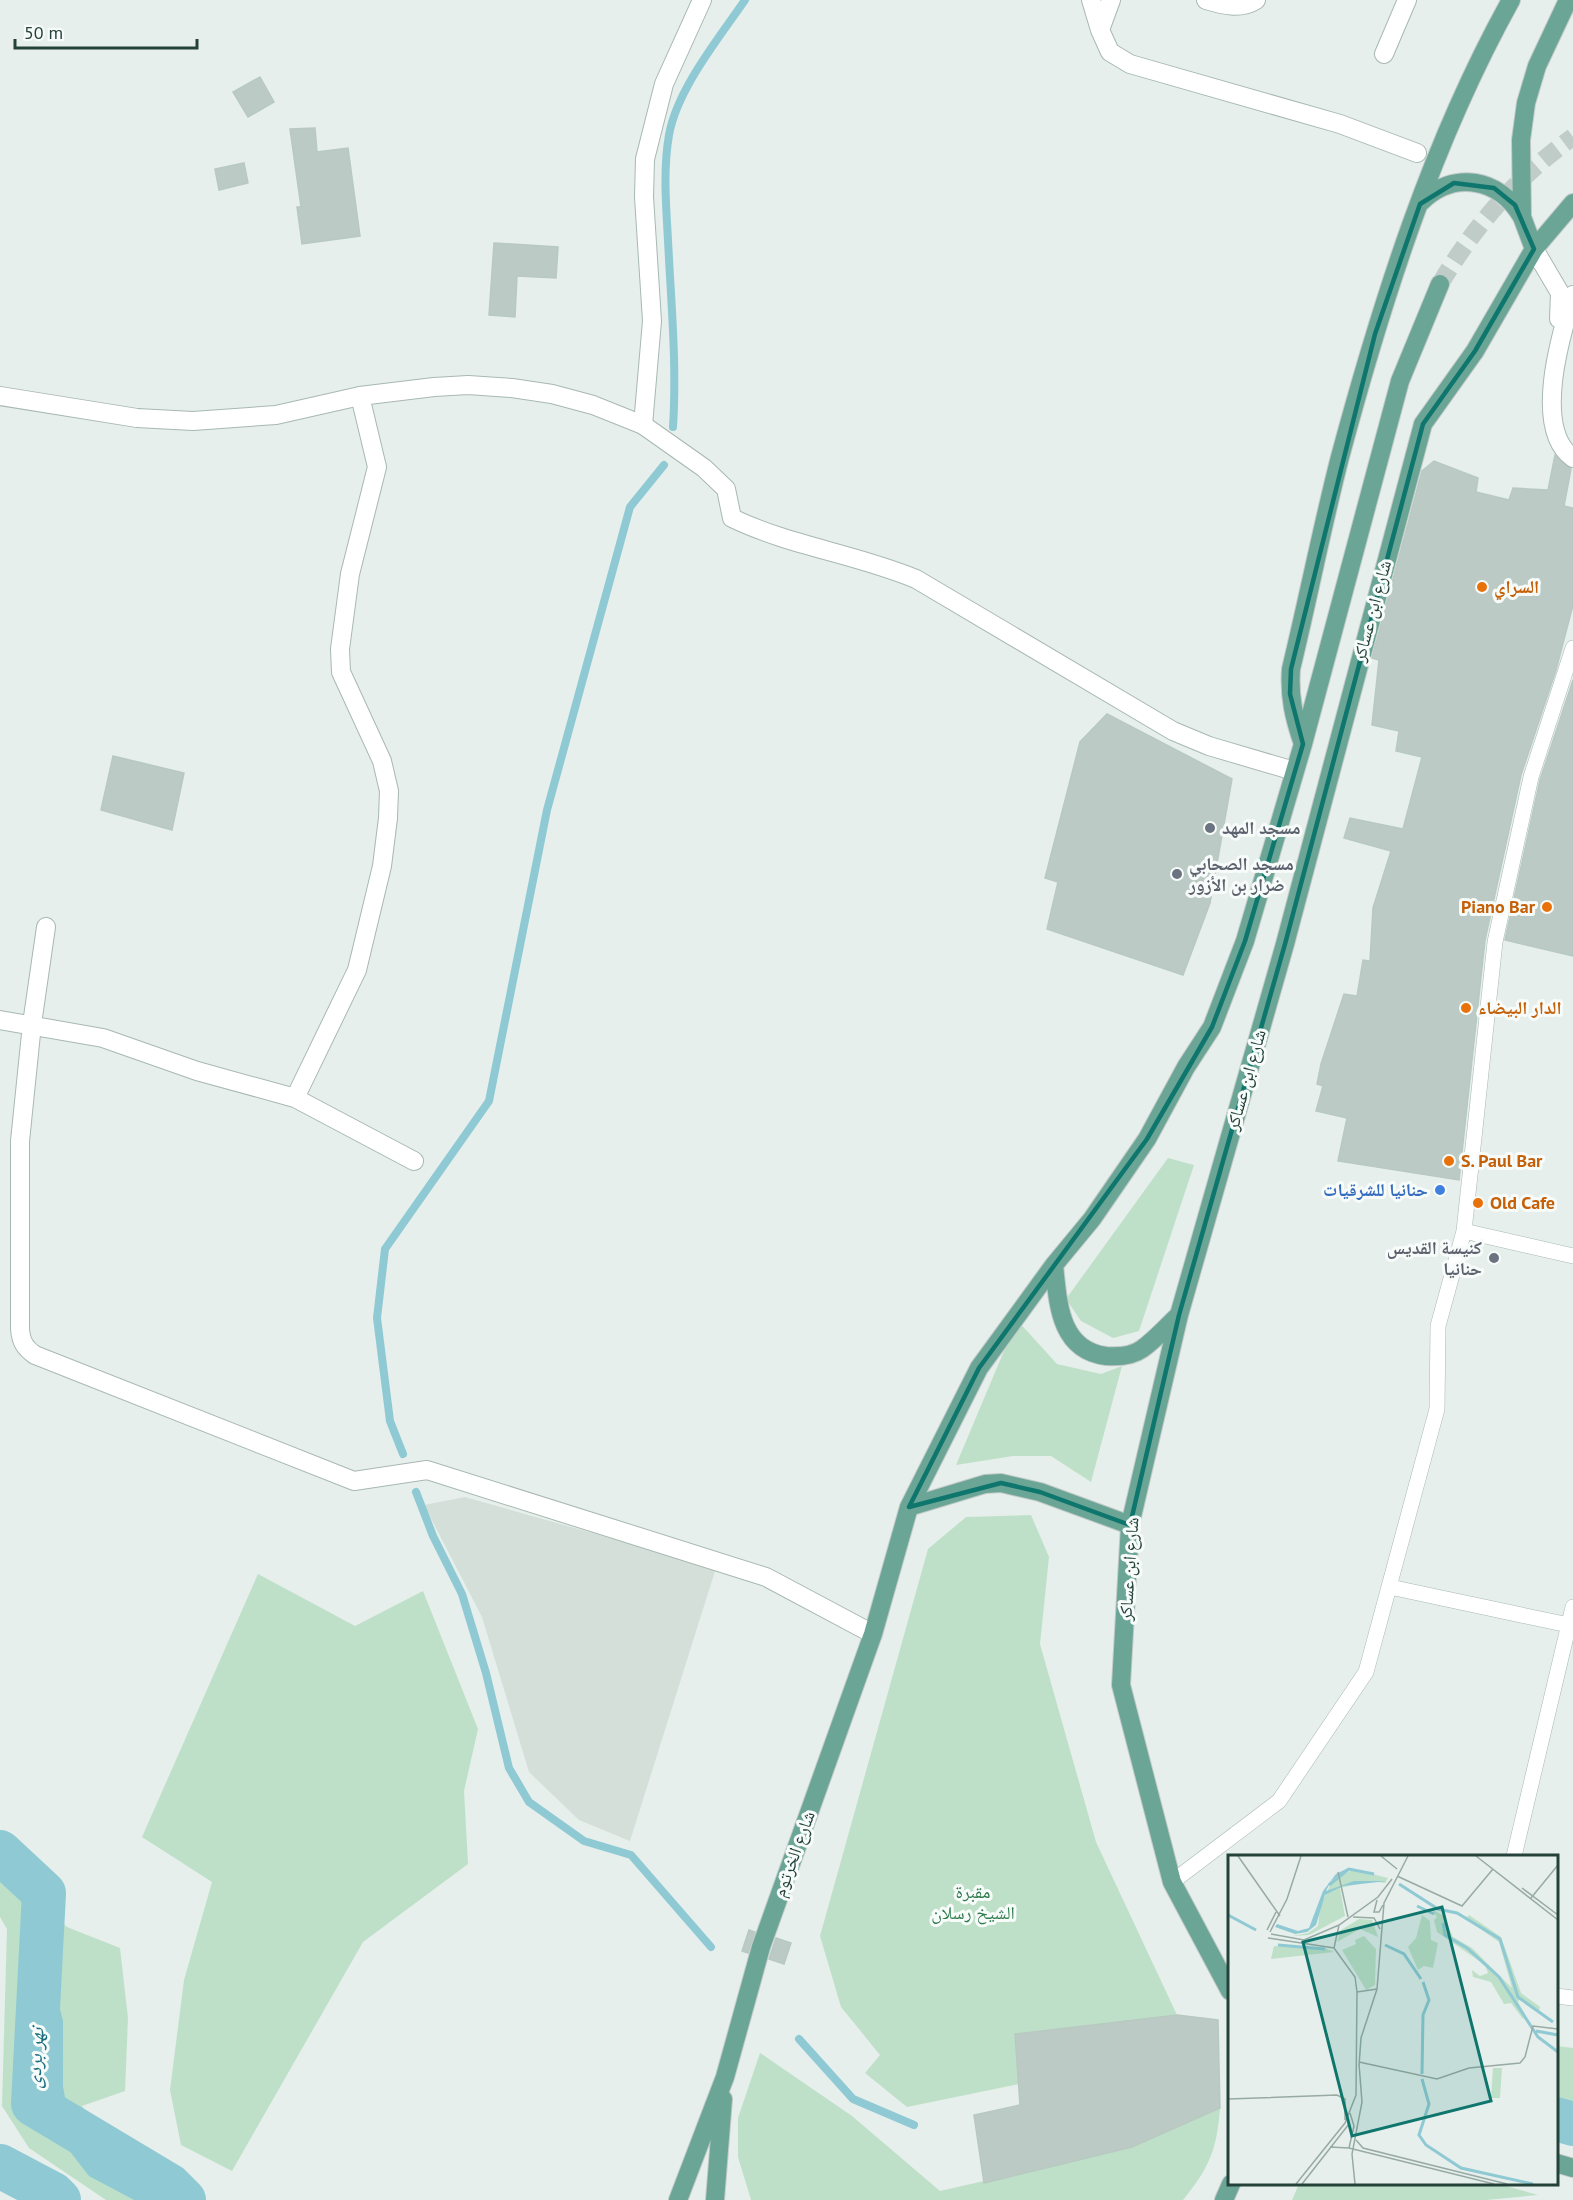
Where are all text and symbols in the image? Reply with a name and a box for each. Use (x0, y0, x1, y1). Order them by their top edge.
scale bar (15, 12, 196, 50)
text: 50 m (24, 21, 63, 44)
street label: شارع ابن عساكر (1347, 558, 1396, 665)
place label: السراي (1494, 575, 1539, 601)
marker: السراي (1475, 580, 1489, 594)
place label: مسجد المهد (1222, 816, 1301, 839)
marker: مسجد المهد (1203, 821, 1217, 835)
place label: مسجد الصحابي ضرار بن الأزور (1188, 852, 1294, 896)
marker: مسجد الصحابي ضرار بن الأزور (1170, 867, 1184, 881)
place label: Piano Bar (1461, 895, 1536, 918)
marker: Piano Bar (1540, 900, 1554, 914)
place label: الدار البيضاء (1478, 996, 1562, 1019)
marker: الدار البيضاء (1459, 1001, 1473, 1015)
street label: شارع ابن عساكر (1220, 1027, 1271, 1134)
place label: S. Paul Bar (1461, 1149, 1543, 1172)
marker: S. Paul Bar (1442, 1154, 1456, 1168)
place label: حنانيا للشرقيات (1323, 1178, 1428, 1201)
marker: حنانيا للشرقيات (1433, 1183, 1447, 1197)
place label: Old Cafe (1490, 1191, 1555, 1214)
marker: Old Cafe (1471, 1196, 1485, 1210)
place label: كنيسة القديس حنانيا (1387, 1236, 1482, 1280)
marker: كنيسة القديس حنانيا (1487, 1251, 1501, 1265)
street label: شارع ابن عساكر (1113, 1516, 1144, 1623)
street label: شارع الخرتوم (767, 1808, 821, 1900)
inset map (1228, 1855, 1558, 2185)
park label: مقبرة الشيخ رسلان (931, 1880, 1015, 1925)
water label: نهر بردى (20, 2024, 50, 2089)

